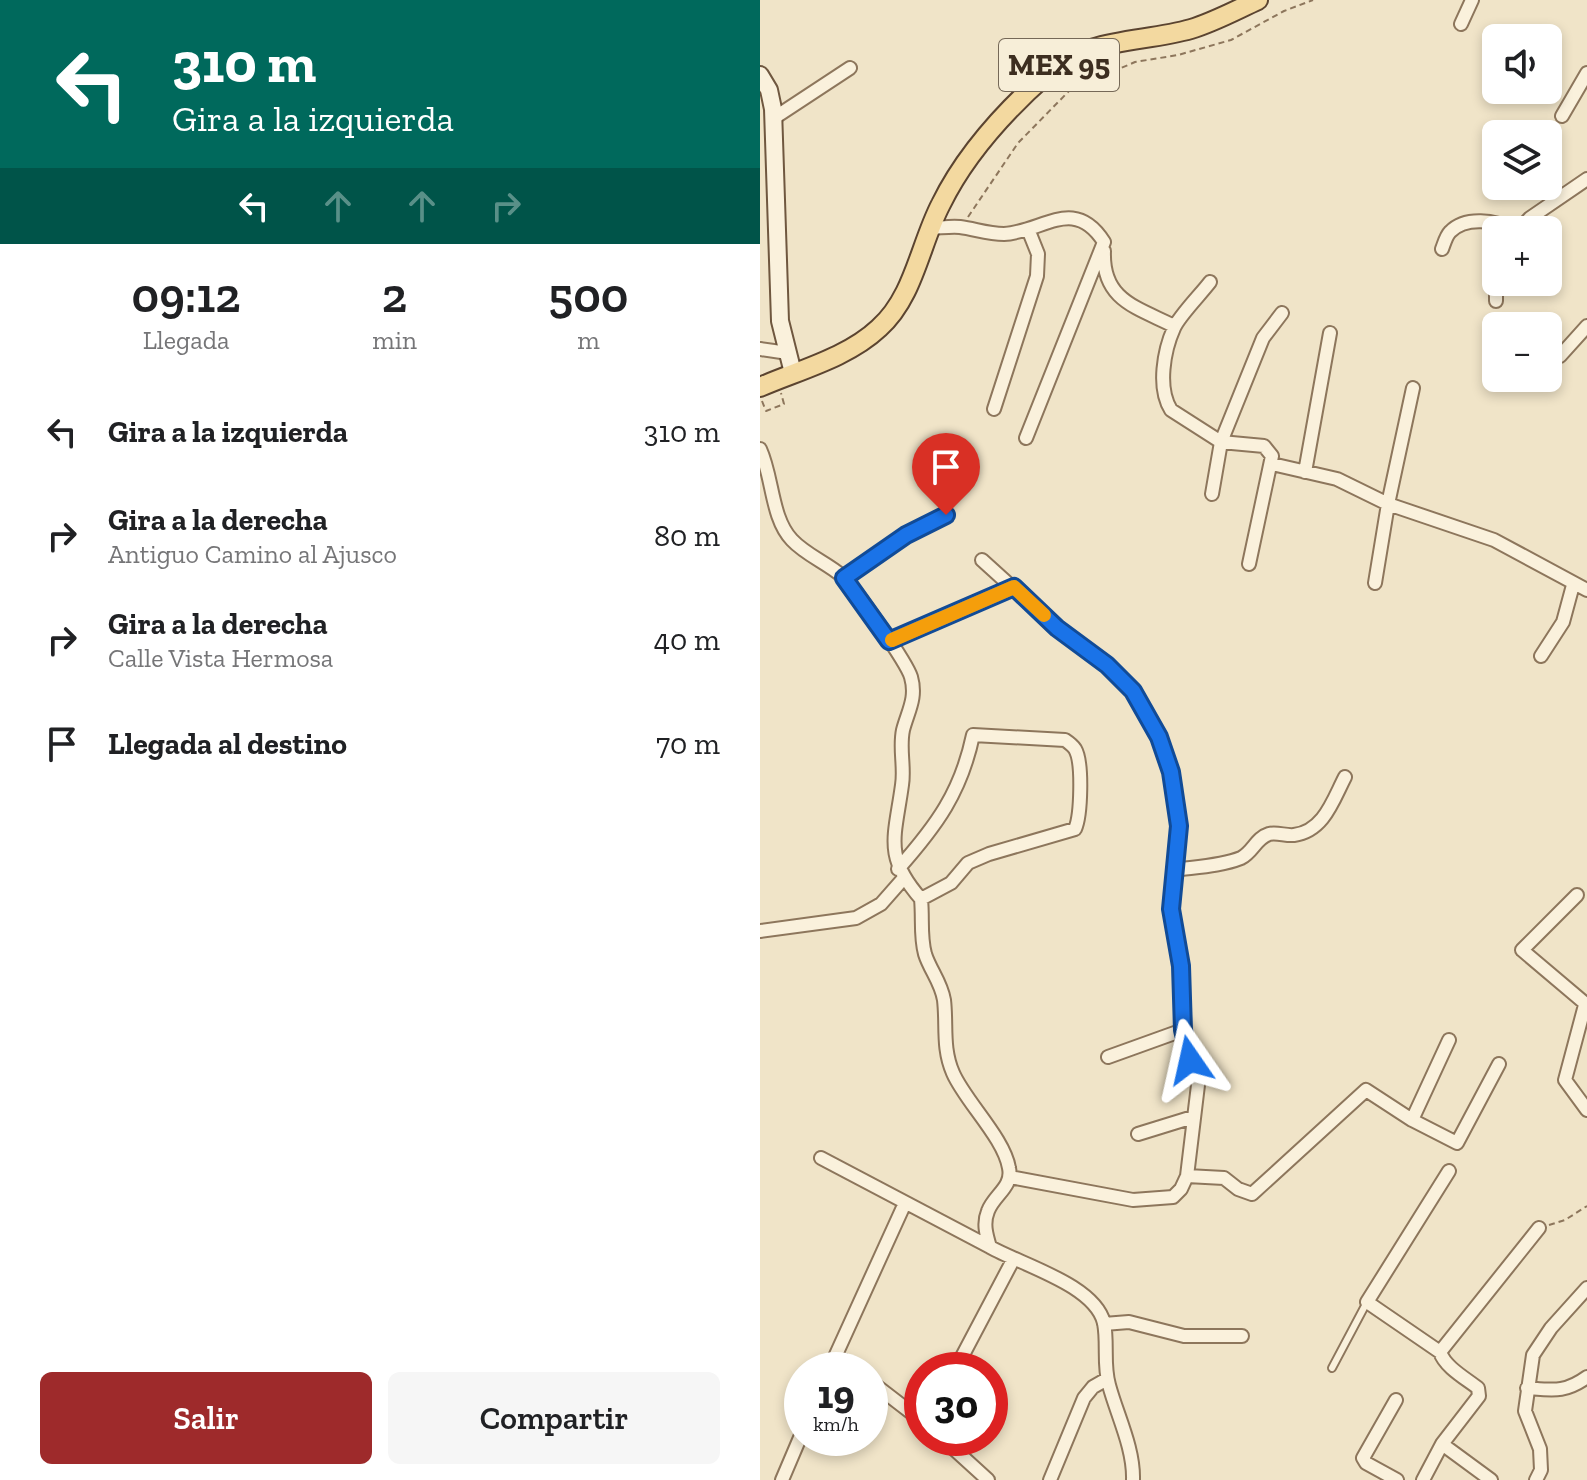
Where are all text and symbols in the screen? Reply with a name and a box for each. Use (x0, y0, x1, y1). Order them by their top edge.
map controls (1482, 24, 1562, 392)
button: sound (1482, 24, 1562, 104)
text: 310 m (172, 29, 316, 96)
icon: left (40, 32, 144, 136)
road number: MEX 95 (999, 39, 1119, 91)
text: Gira a la izquierda (172, 97, 454, 140)
button: layers (1482, 120, 1562, 200)
icon: left (232, 184, 276, 228)
icon: ahead (316, 184, 360, 228)
icon: ahead (400, 184, 444, 228)
icon: right (484, 184, 528, 228)
button: + (1482, 216, 1562, 296)
text: 09:12 (132, 267, 241, 324)
text: 2 (382, 267, 407, 324)
text: 500 (548, 267, 629, 324)
button: − (1482, 312, 1562, 392)
text: Llegada (143, 324, 230, 356)
text: min (372, 324, 417, 356)
text: m (577, 324, 600, 356)
icon: left (40, 410, 84, 454)
text: Gira a la izquierda (108, 414, 348, 450)
text: 310 m (644, 414, 720, 450)
pin (912, 433, 980, 515)
icon: arrive (924, 445, 968, 489)
text: Gira a la derecha (108, 502, 328, 538)
icon: right (40, 514, 84, 558)
text: 80 m (654, 518, 720, 554)
text: Antiguo Camino al Ajusco (108, 538, 397, 570)
text: Gira a la derecha (108, 606, 328, 642)
icon: right (40, 618, 84, 662)
text: 40 m (654, 622, 720, 658)
text: Calle Vista Hermosa (108, 642, 333, 674)
icon: arrive (40, 722, 84, 766)
text: Llegada al destino (108, 726, 347, 762)
text: 70 m (656, 726, 720, 762)
position arrow (1148, 1018, 1232, 1102)
speed limit sign: 30 (904, 1352, 1008, 1456)
text: 19 (817, 1370, 855, 1418)
button: Salir (40, 1372, 372, 1464)
button: Compartir (388, 1372, 720, 1464)
text: km/h (813, 1412, 859, 1436)

